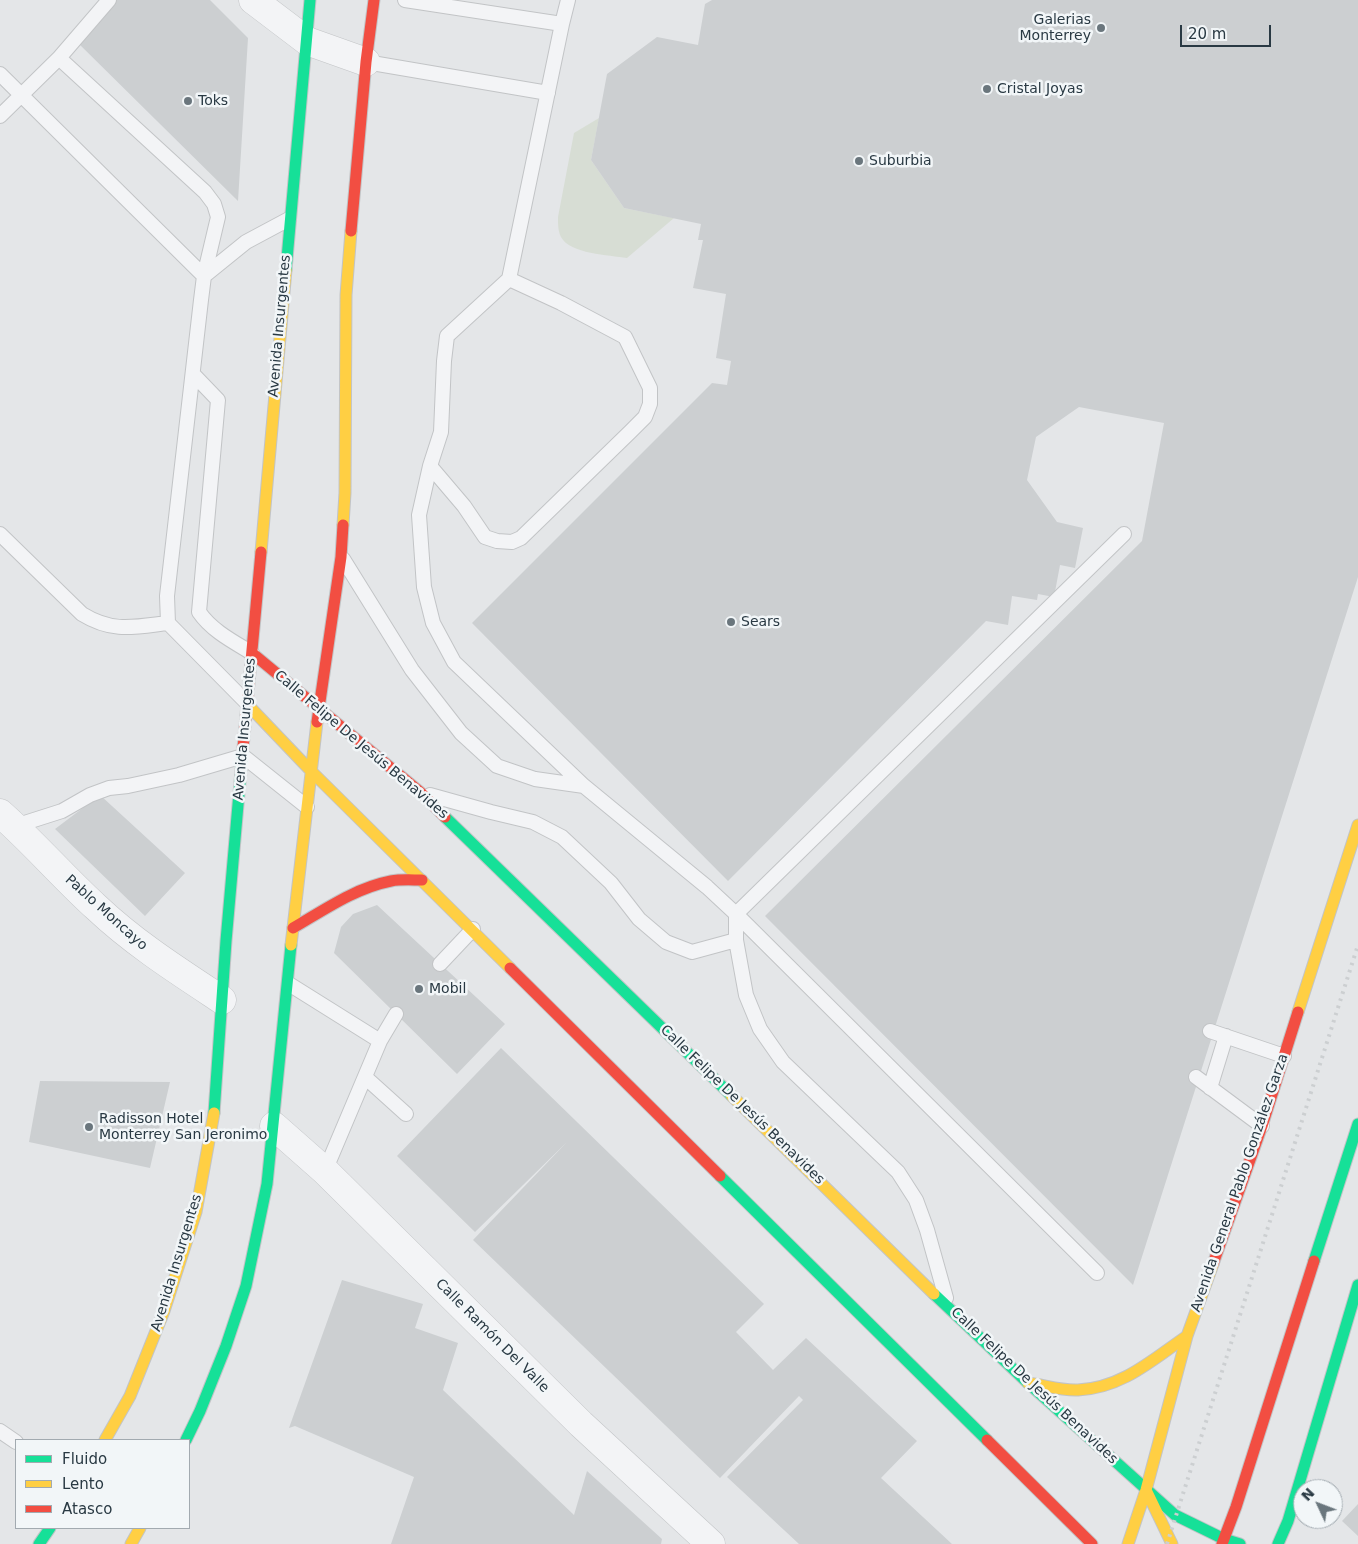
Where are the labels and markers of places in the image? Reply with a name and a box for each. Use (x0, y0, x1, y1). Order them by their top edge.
place label: Galerias Monterrey (1020, 12, 1091, 44)
marker: Galerias Monterrey (1095, 22, 1107, 34)
place label: Cristal Joyas (997, 81, 1083, 97)
marker: Cristal Joyas (981, 83, 993, 95)
place label: Toks (198, 93, 228, 109)
marker: Toks (182, 95, 194, 107)
place label: Suburbia (869, 153, 932, 169)
marker: Suburbia (853, 155, 865, 167)
place label: Sears (741, 614, 780, 630)
marker: Sears (725, 616, 737, 628)
place label: Mobil (429, 981, 466, 997)
marker: Mobil (413, 983, 425, 995)
place label: Radisson Hotel Monterrey San Jeronimo (99, 1111, 267, 1144)
marker: Radisson Hotel Monterrey San Jeronimo (83, 1121, 95, 1133)

